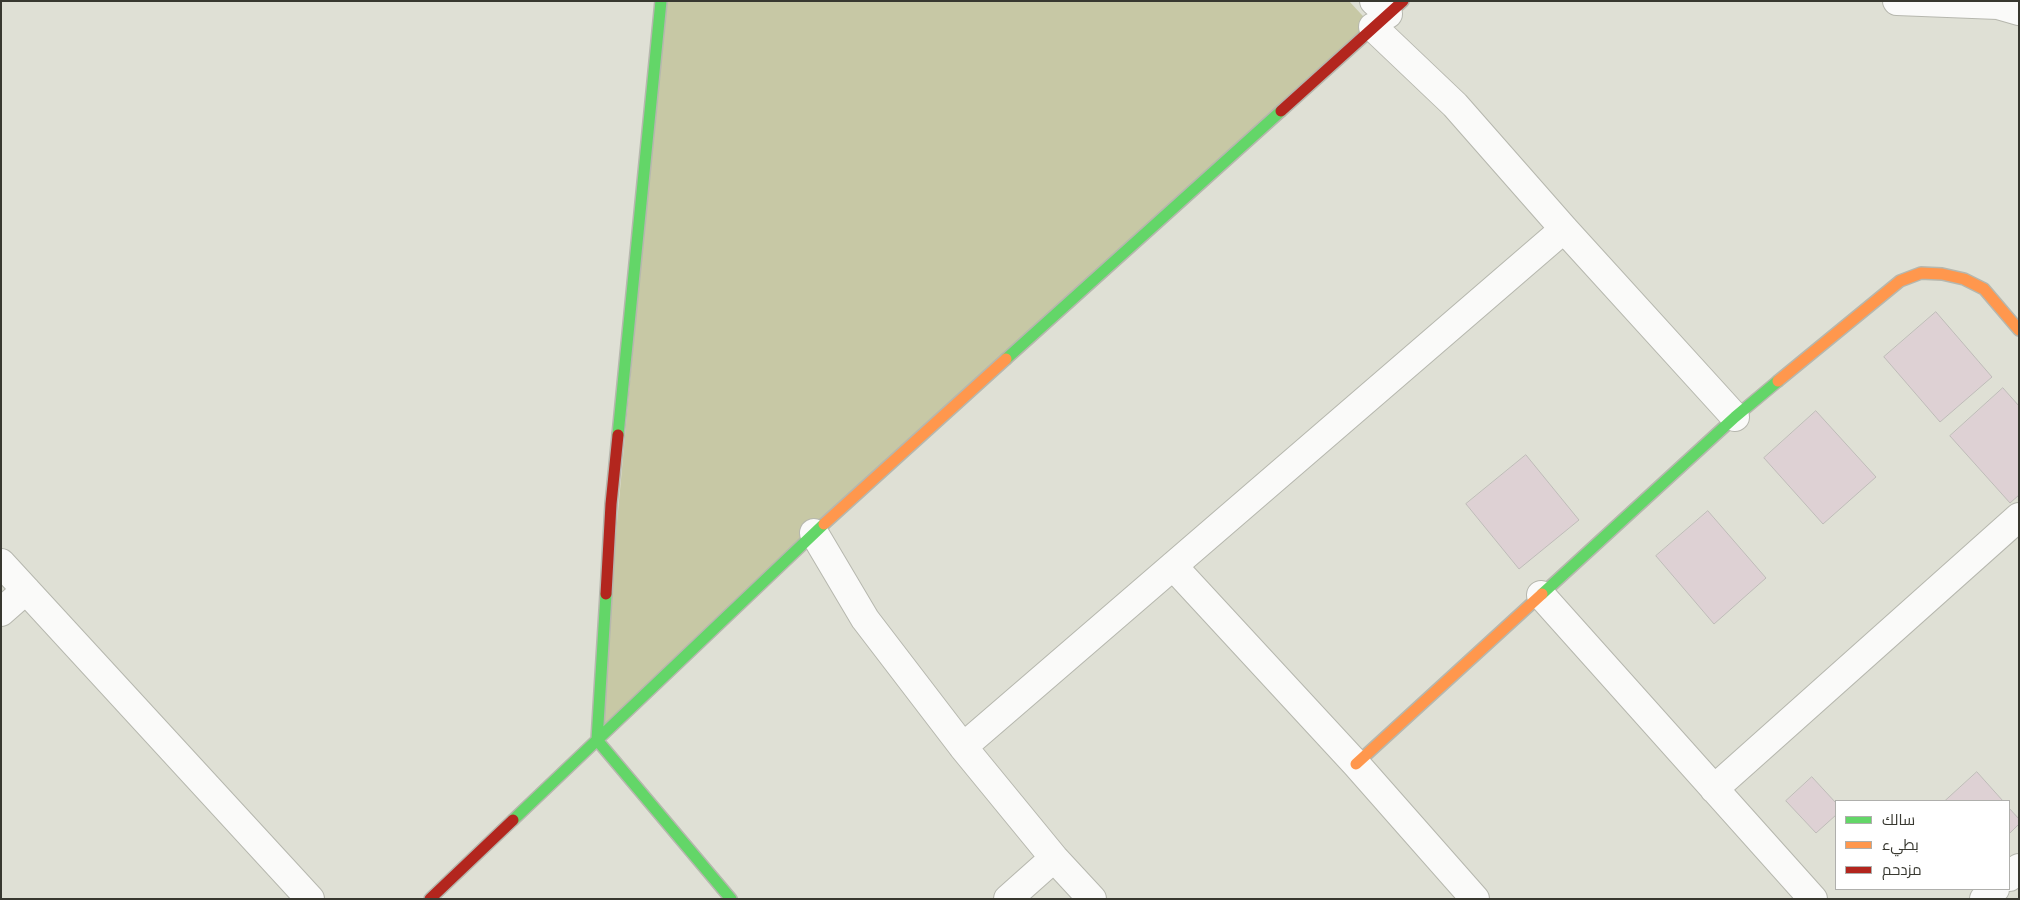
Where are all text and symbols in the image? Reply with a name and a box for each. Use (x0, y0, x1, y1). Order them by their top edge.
legend (1835, 800, 2010, 890)
text: سالك (1882, 811, 1915, 829)
text: بطيء (1882, 836, 1919, 854)
text: مزدحم (1882, 861, 1922, 879)

